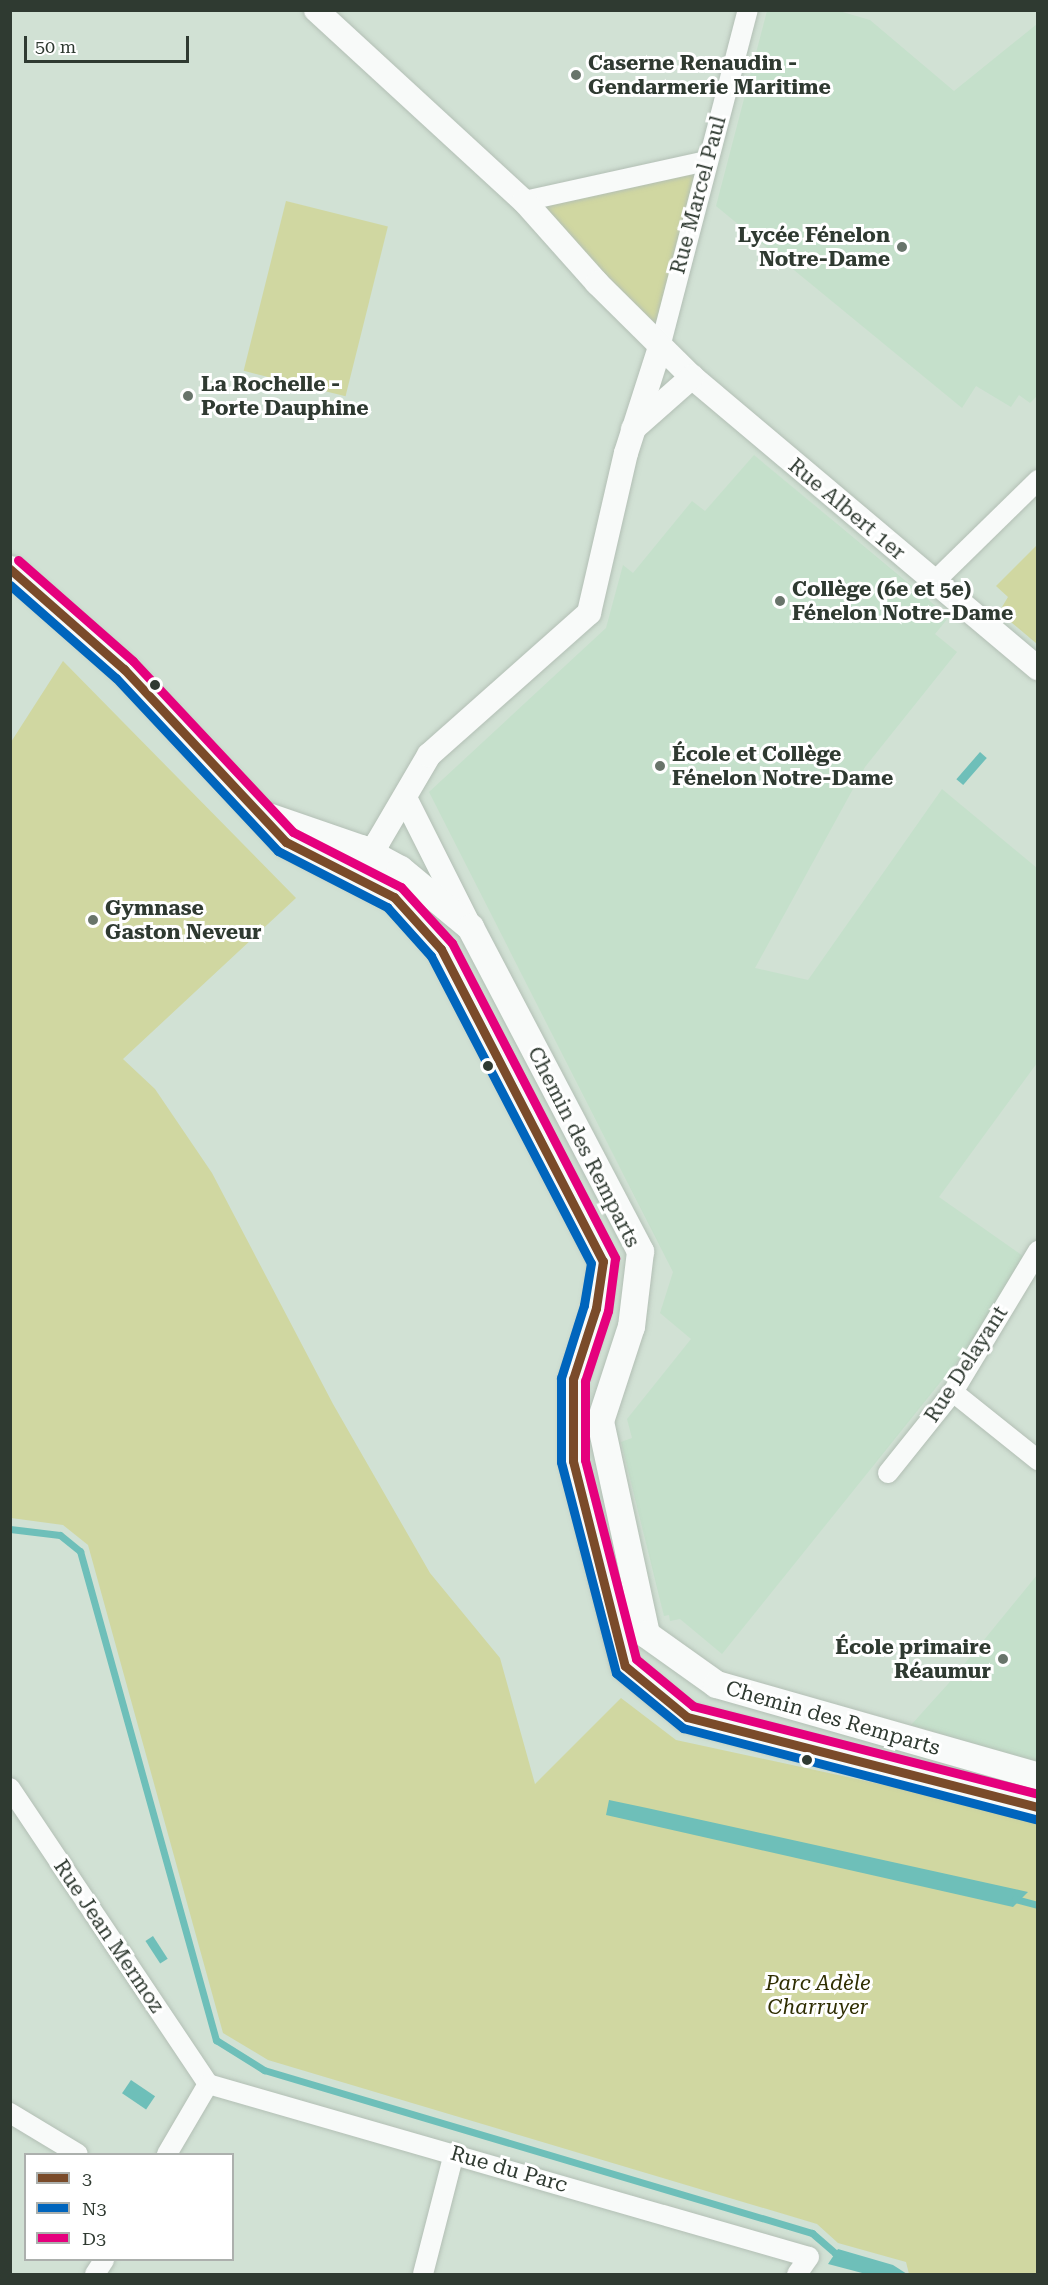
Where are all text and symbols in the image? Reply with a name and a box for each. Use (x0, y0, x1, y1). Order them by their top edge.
scale bar (27, 24, 192, 62)
text: 50 m (35, 36, 76, 57)
place label: Caserne Renaudin - Gendarmerie Maritime (588, 50, 831, 100)
marker: Caserne Renaudin - Gendarmerie Maritime (569, 68, 583, 82)
street label: Rue Marcel Paul (665, 113, 731, 277)
place label: Lycée Fénelon Notre-Dame (738, 222, 890, 272)
marker: Lycée Fénelon Notre-Dame (895, 240, 909, 254)
place label: La Rochelle - Porte Dauphine (201, 371, 369, 421)
marker: La Rochelle - Porte Dauphine (179, 387, 197, 405)
street label: Rue Albert 1er (783, 453, 911, 565)
place label: Collège (6e et 5e) Fénelon Notre-Dame (792, 576, 1013, 626)
marker: Collège (6e et 5e) Fénelon Notre-Dame (773, 594, 787, 608)
unlabelled marker (149, 679, 161, 691)
place label: École et Collège Fénelon Notre-Dame (672, 741, 893, 791)
marker: École et Collège Fénelon Notre-Dame (653, 759, 667, 773)
place label: Gymnase Gaston Neveur (105, 895, 262, 945)
marker: Gymnase Gaston Neveur (86, 913, 100, 927)
street label: Chemin des Remparts (522, 1042, 646, 1252)
unlabelled marker (482, 1060, 494, 1072)
street label: Rue Delayant (919, 1301, 1013, 1427)
place label: École primaire Réaumur (835, 1634, 991, 1684)
marker: École primaire Réaumur (996, 1652, 1010, 1666)
street label: Chemin des Remparts (723, 1675, 943, 1761)
unlabelled marker (801, 1754, 813, 1766)
street label: Rue Jean Mermoz (48, 1855, 170, 2017)
park label: Parc Adèle Charruyer (765, 1970, 871, 2020)
street label: Rue du Parc (448, 2140, 570, 2198)
legend (24, 2153, 234, 2261)
text: 3 (82, 2168, 92, 2189)
text: N3 (82, 2198, 106, 2219)
text: D3 (82, 2228, 106, 2249)

